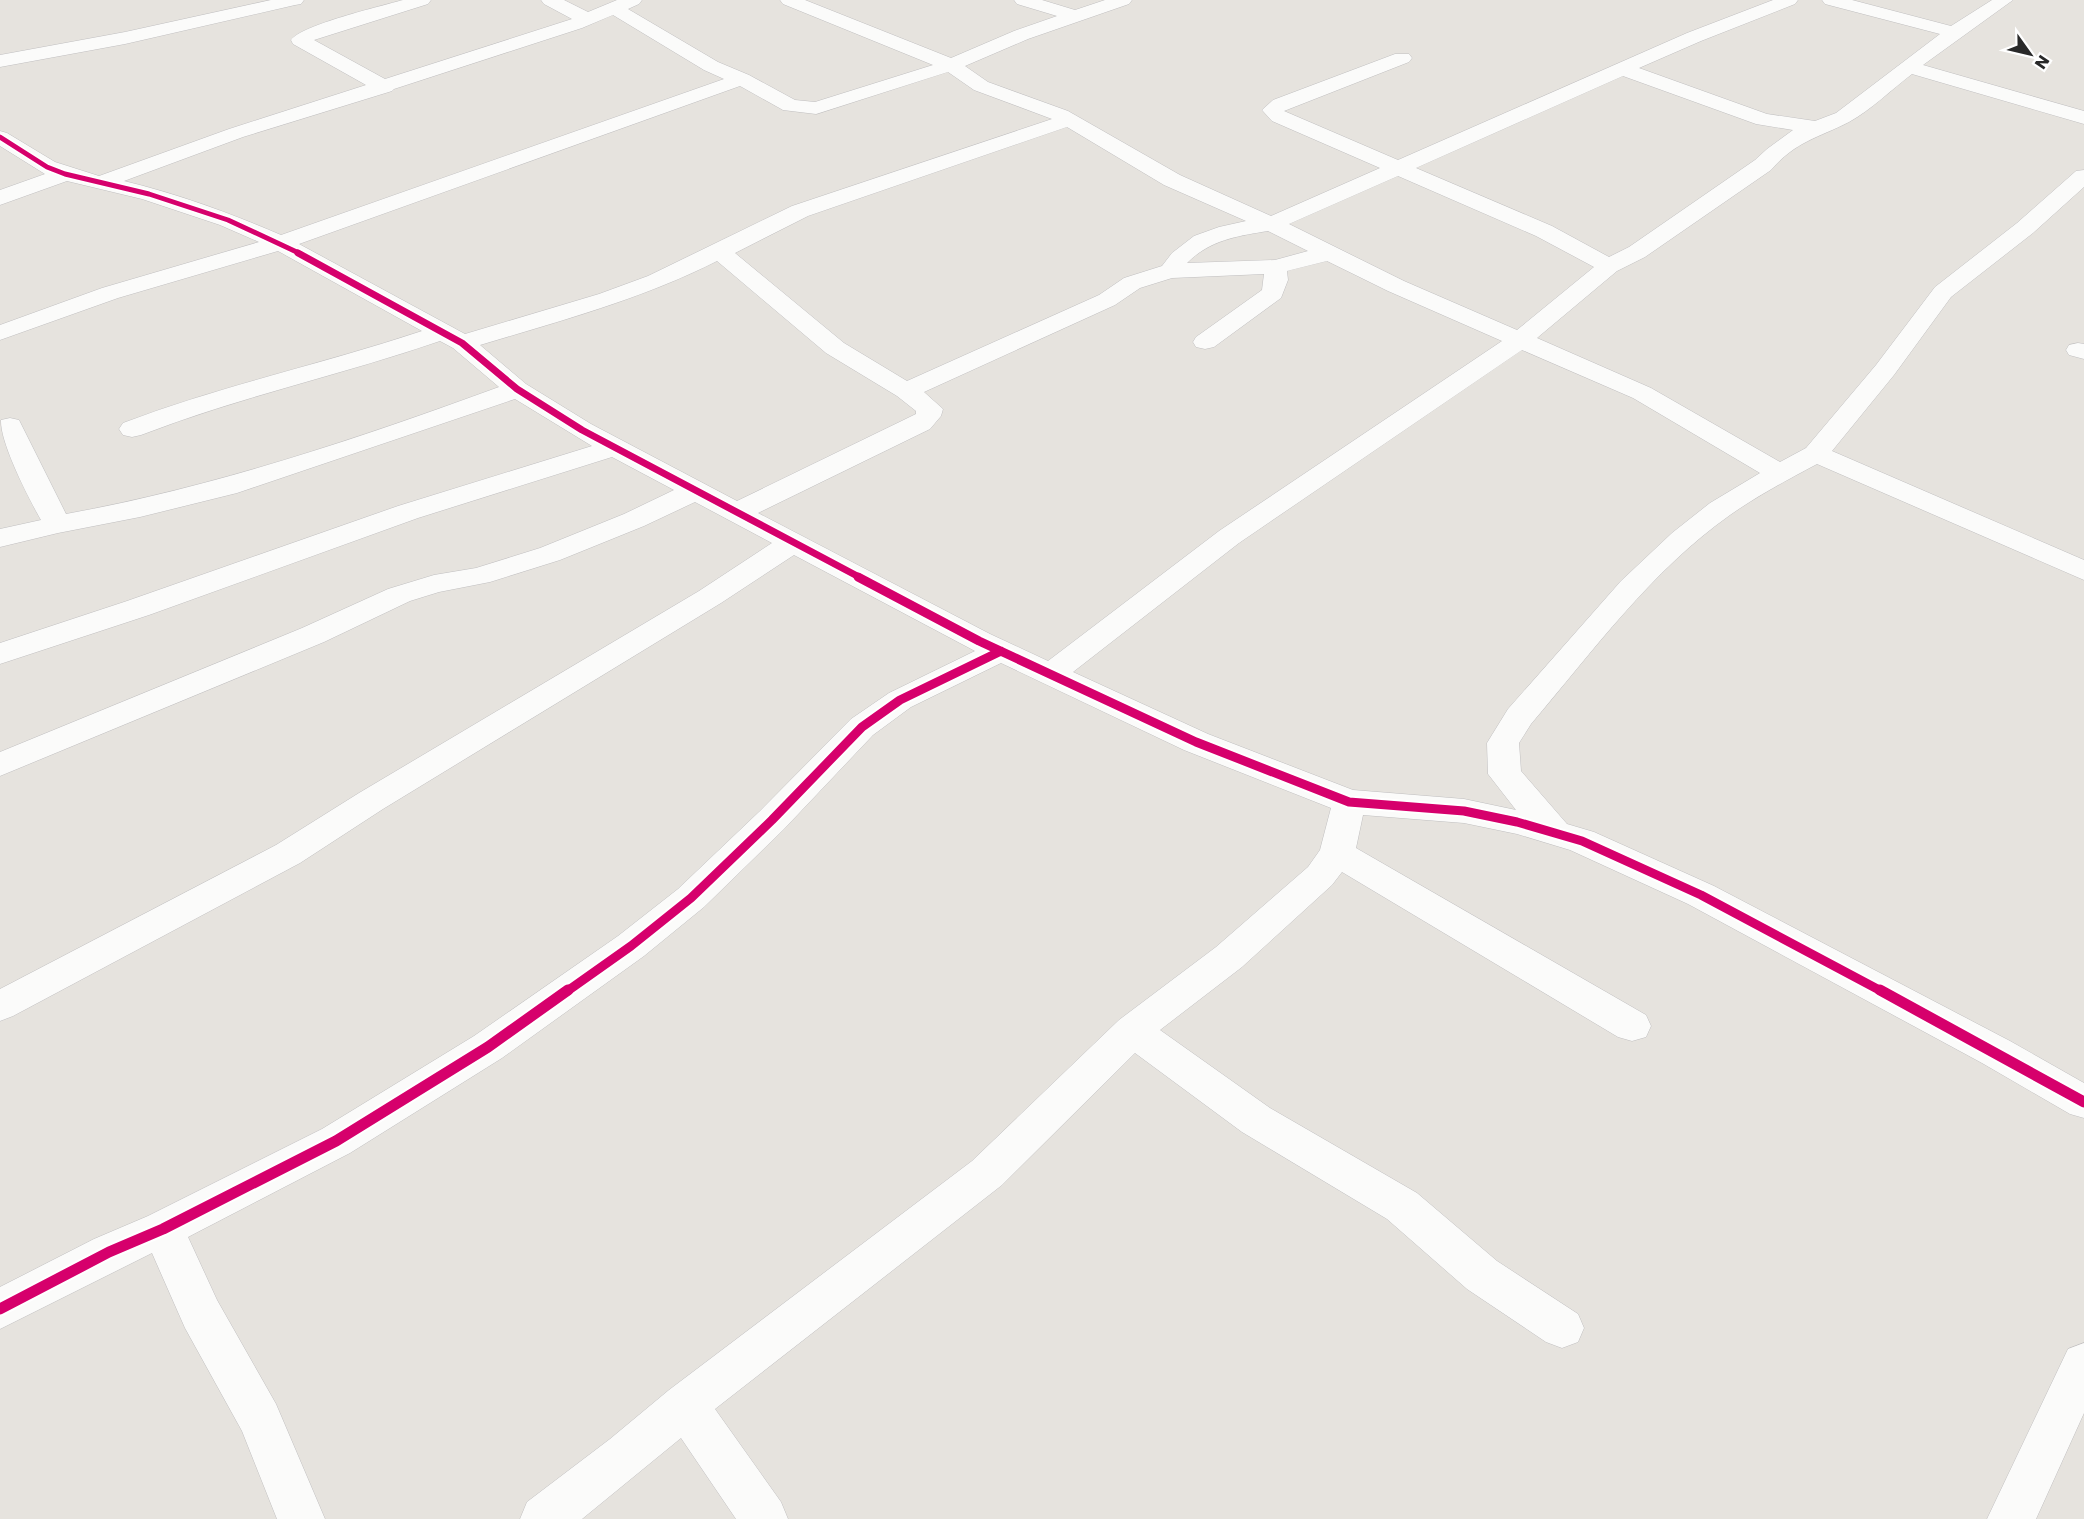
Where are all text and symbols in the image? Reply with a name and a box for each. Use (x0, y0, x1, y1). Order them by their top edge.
north arrow (2000, 24, 2060, 84)
text: N (2029, 51, 2055, 74)

